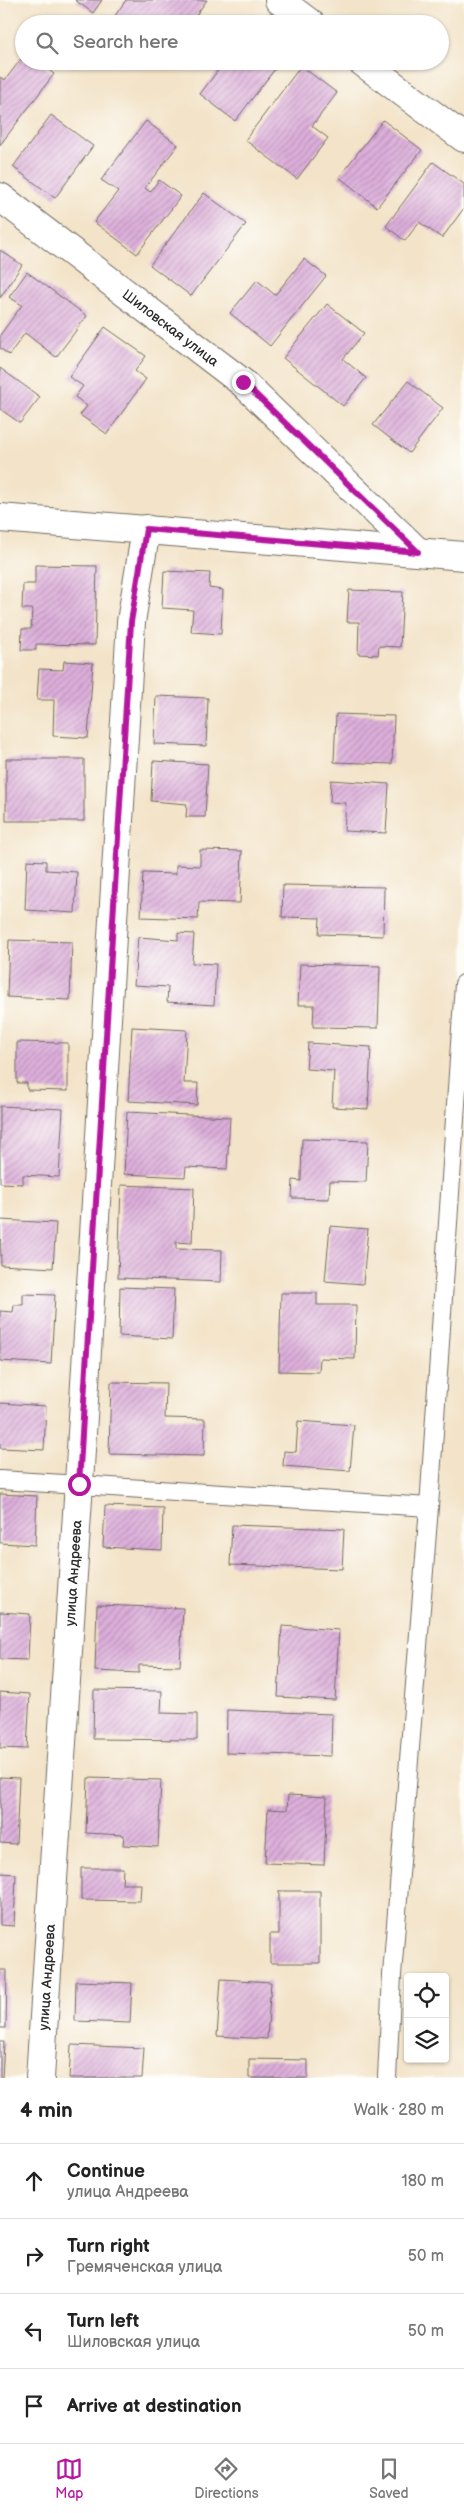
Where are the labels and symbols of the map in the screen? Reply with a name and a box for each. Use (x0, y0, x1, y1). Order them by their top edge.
street label: Шиловская улица (119, 285, 223, 370)
route end (232, 371, 255, 394)
route start (68, 1473, 91, 1496)
street label: улица Андреева (61, 1519, 85, 1627)
street label: улица Андреева (35, 1923, 59, 2031)

